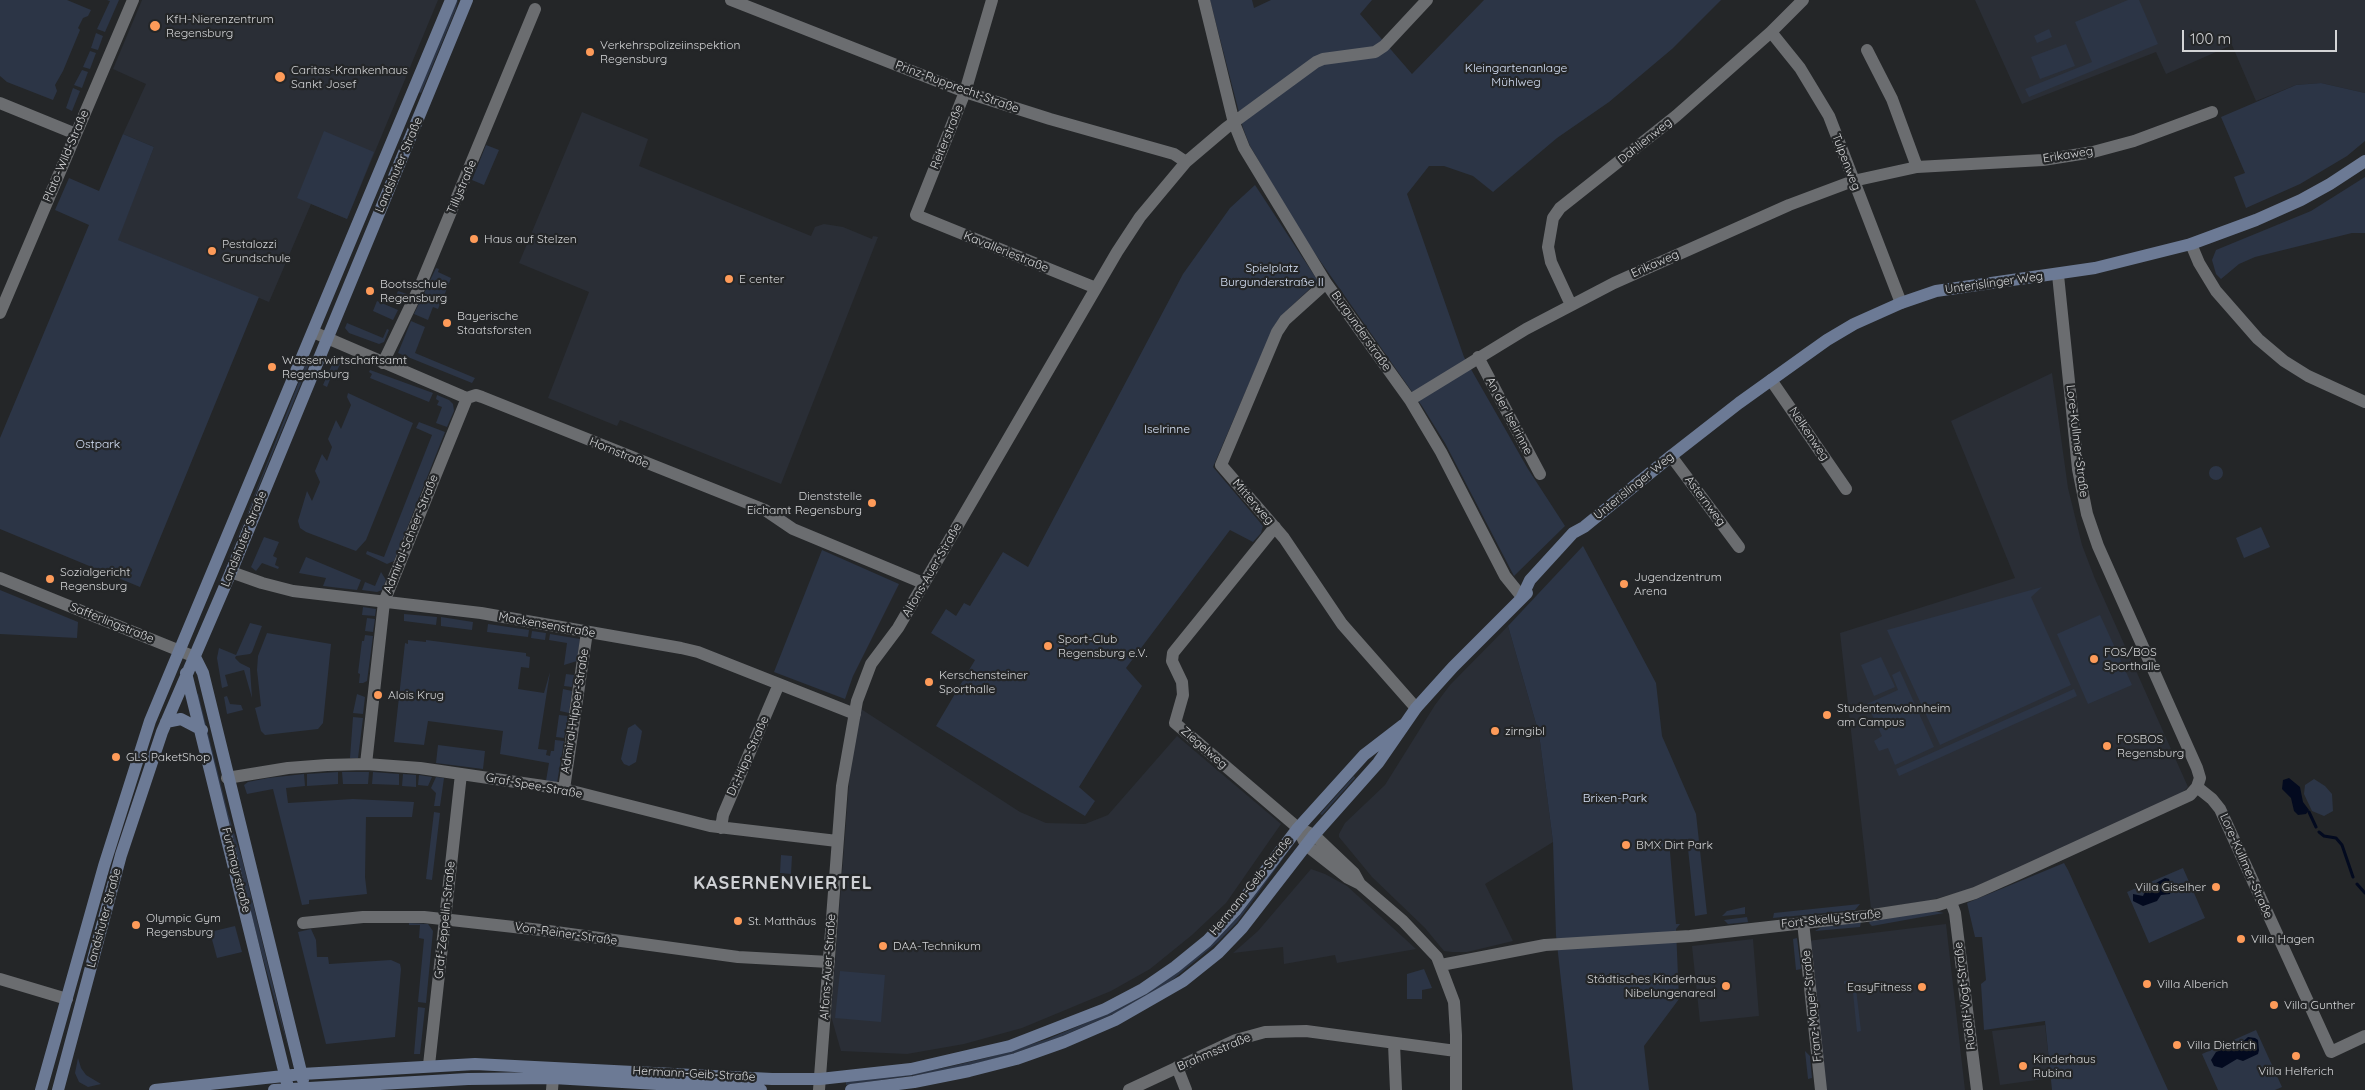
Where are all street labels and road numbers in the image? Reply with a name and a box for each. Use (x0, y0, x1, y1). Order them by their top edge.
street label: Prinz-Rupprecht-Straße (893, 58, 1021, 116)
street label: Reiterstraße (928, 103, 966, 171)
street label: Plato-Wild-Straße (40, 108, 92, 204)
street label: Landshuter Straße (372, 115, 426, 215)
street label: Dahlienweg (1615, 115, 1675, 167)
street label: Tulpenweg (1829, 132, 1863, 192)
street label: Erikaweg (2042, 144, 2094, 166)
street label: Tillystraße (444, 158, 480, 216)
street label: Kavalleriestraße (961, 228, 1051, 276)
street label: Erikaweg (1629, 247, 1681, 281)
street label: Unterislinger Weg (1944, 269, 2044, 297)
street label: Burgunderstraße (1328, 288, 1394, 374)
street label: An der Iselrinne (1482, 375, 1536, 457)
street label: Lore-Kullmer-Straße (2063, 384, 2091, 498)
street label: Nelkenweg (1786, 405, 1832, 463)
street label: Hornstraße (587, 435, 651, 471)
street label: Unterislinger Weg (1591, 449, 1677, 523)
street label: Admiral-Scheer-Straße (381, 472, 441, 596)
street label: Asternweg (1682, 473, 1728, 529)
street label: Mitterweg (1229, 476, 1277, 528)
street label: Landshuter Straße (218, 489, 270, 589)
street label: Alfons-Auer-Straße (899, 520, 965, 620)
street label: Safferlingstraße (68, 600, 156, 646)
street label: Mackensenstraße (497, 609, 597, 641)
street label: Admiral-Hipper-Straße (558, 648, 592, 774)
street label: Dr.-Hipp-Straße (724, 714, 772, 798)
street label: Ziegelweg (1178, 724, 1230, 772)
street label: Graf-Spee-Straße (485, 770, 583, 802)
street label: Lore-Kullmer-Straße (2216, 811, 2276, 921)
street label: Furtmayrstraße (218, 826, 254, 914)
street label: Hermann-Geib-Straße (1207, 834, 1295, 938)
street label: Graf-Zeppelin-Straße (432, 860, 458, 980)
street label: Landshuter Straße (84, 867, 124, 969)
street label: Fort-Skelly-Straße (1780, 907, 1882, 931)
street label: Alfons-Auer-Straße (817, 914, 839, 1020)
street label: Von-Reiner-Straße (514, 920, 618, 948)
street label: Rudolf-Vogt-Straße (1951, 941, 1979, 1051)
street label: Franz-Mayer-Straße (1799, 949, 1825, 1063)
street label: Brahmsstraße (1175, 1030, 1253, 1074)
street label: Hermann-Geib-Straße (632, 1064, 756, 1084)

